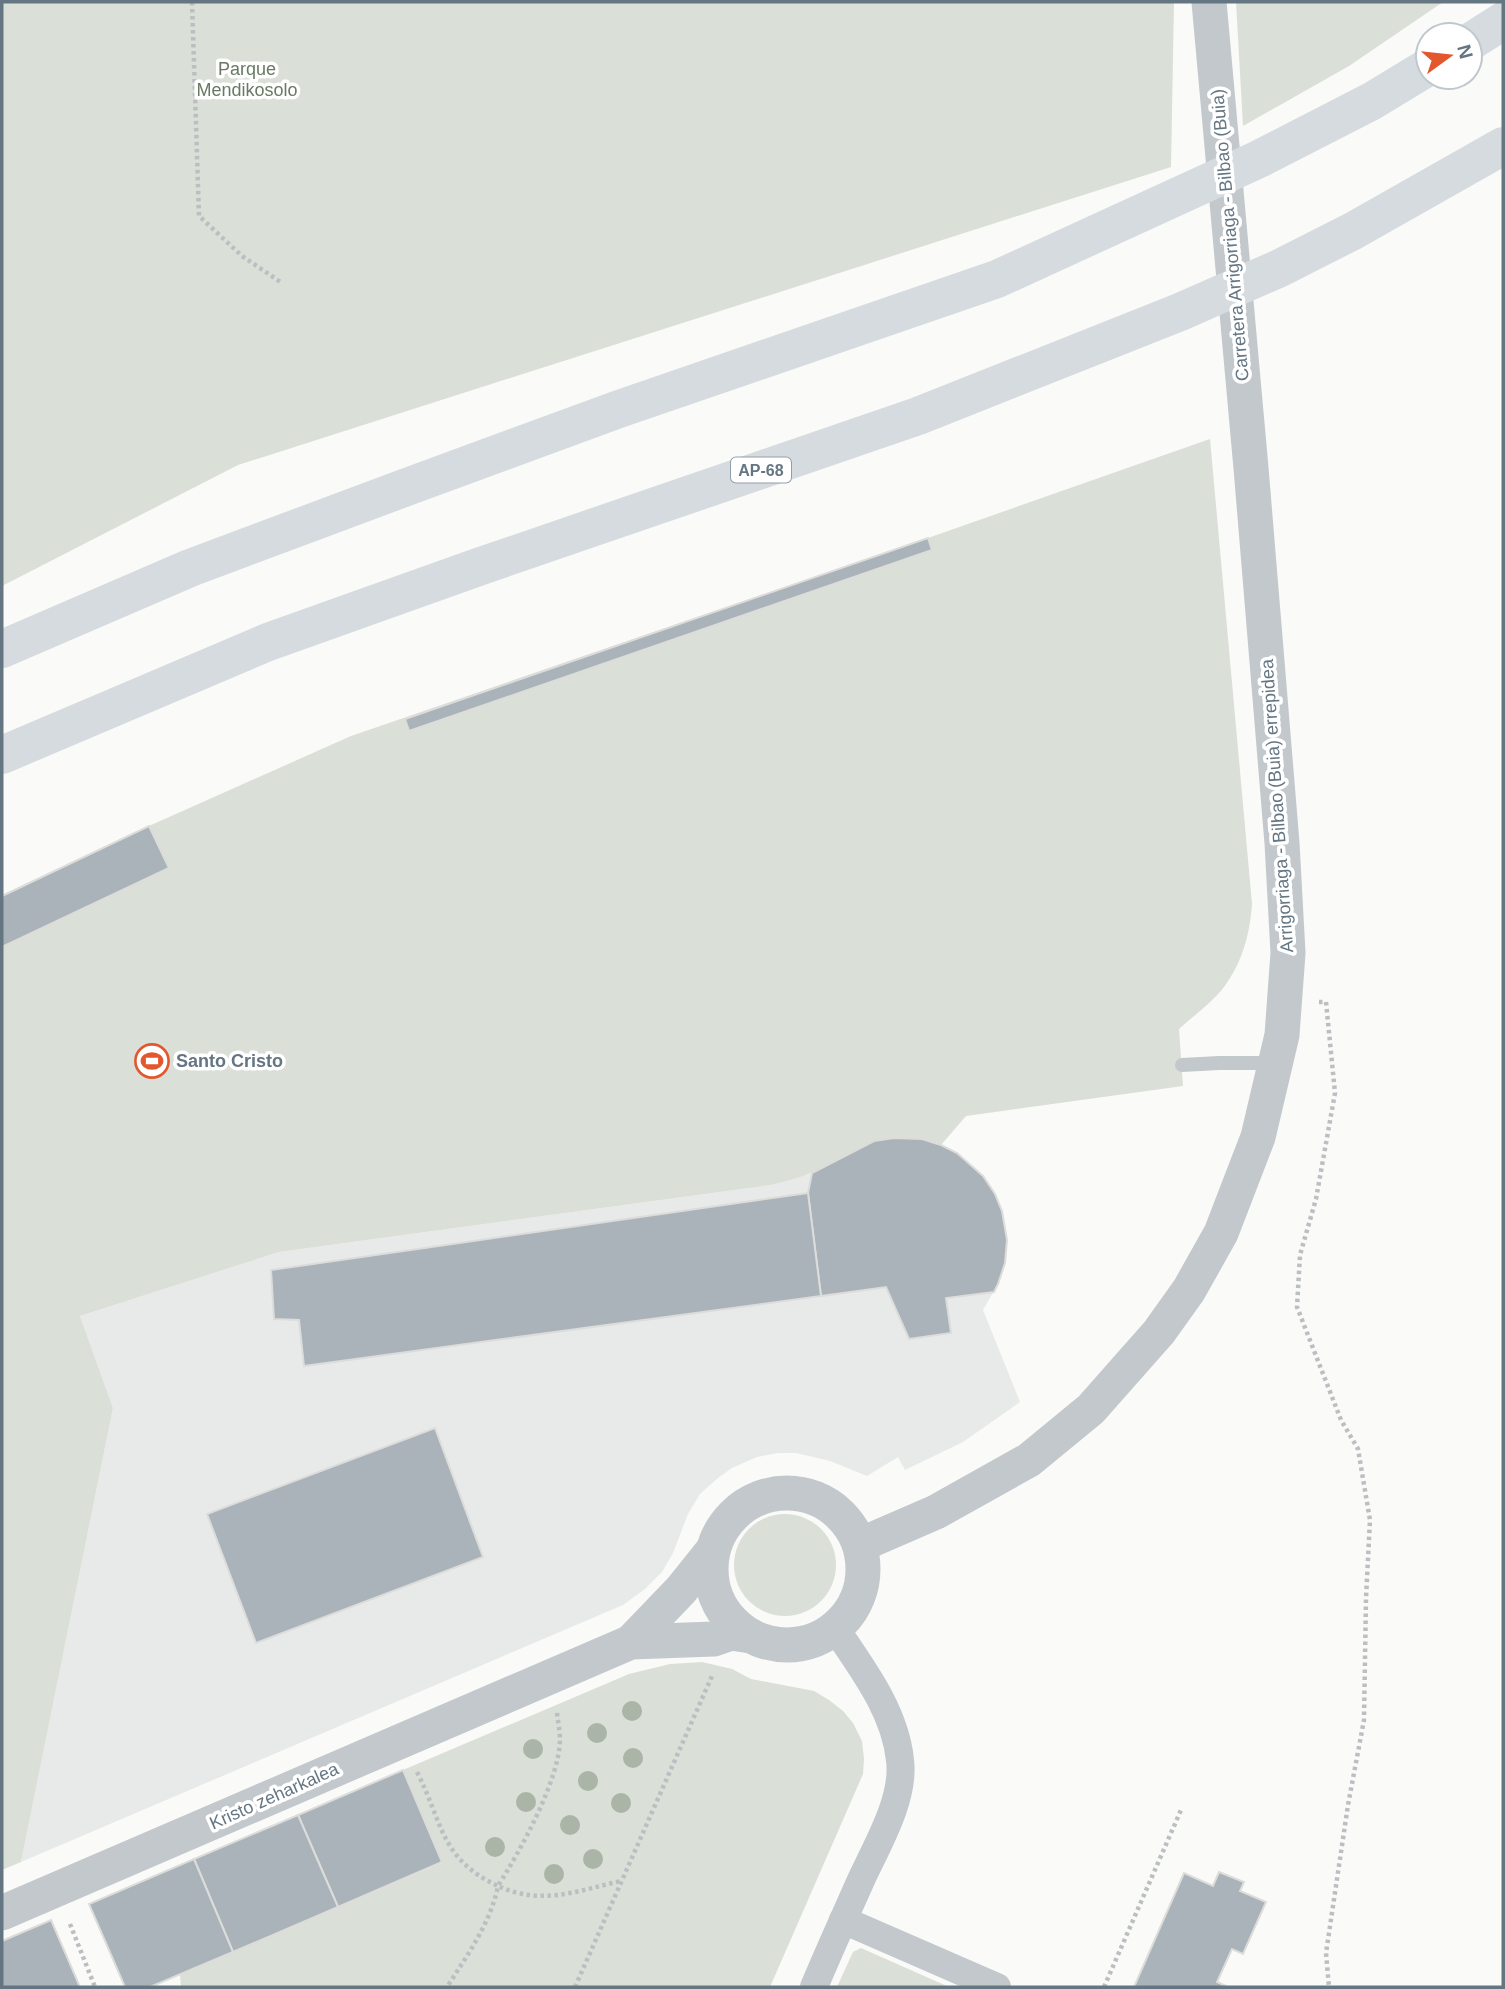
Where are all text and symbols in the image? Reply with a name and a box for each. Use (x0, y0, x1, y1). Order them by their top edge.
north arrow (1414, 21, 1484, 91)
text: N (1453, 42, 1477, 61)
park label: Parque Mendikosolo (196, 59, 298, 100)
street label: Carretera Arrigorriaga - Bilbao (Buia) (1207, 88, 1253, 382)
road number: AP-68 (731, 457, 791, 482)
street label: Arrigorriaga - Bilbao (Buia) errepidea (1257, 658, 1297, 953)
sports icon: Santo Cristo (133, 1042, 171, 1080)
place label: Santo Cristo (176, 1051, 283, 1071)
street label: Kristo zeharkalea (206, 1758, 342, 1833)

